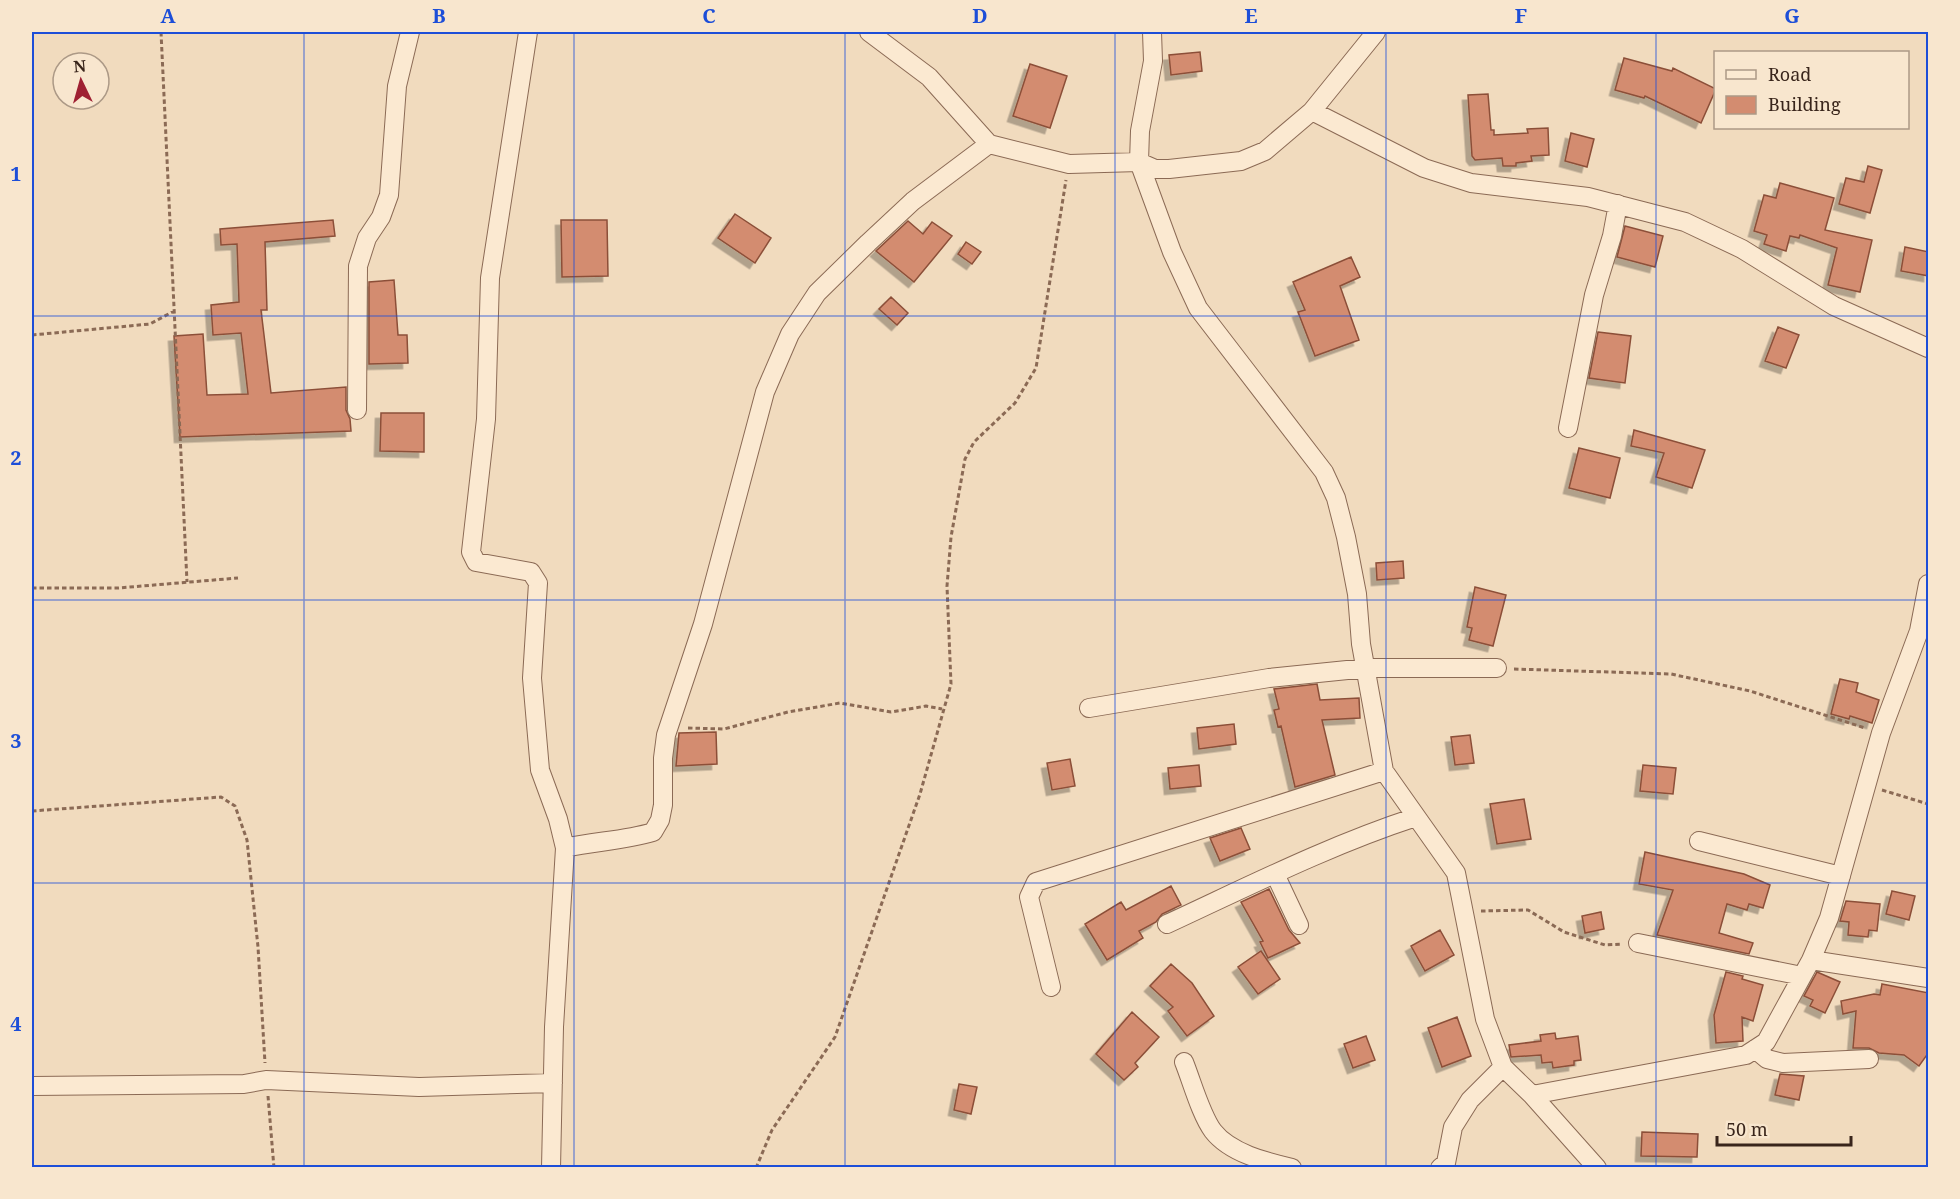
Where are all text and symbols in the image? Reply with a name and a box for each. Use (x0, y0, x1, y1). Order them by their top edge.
text: A (160, 2, 176, 29)
text: B (432, 2, 446, 29)
text: C (702, 2, 716, 29)
text: D (972, 2, 988, 29)
text: E (1244, 2, 1258, 29)
text: F (1515, 2, 1527, 29)
text: G (1784, 2, 1800, 29)
north arrow (51, 51, 111, 111)
legend (1714, 51, 1909, 129)
text: N (72, 55, 87, 78)
text: Road (1768, 62, 1811, 86)
text: Building (1768, 92, 1841, 116)
text: 1 (10, 160, 22, 187)
text: 2 (10, 444, 22, 471)
text: 3 (10, 727, 22, 754)
text: 4 (10, 1010, 22, 1037)
scale bar (1717, 1109, 1850, 1147)
text: 50 m (1726, 1117, 1768, 1141)

